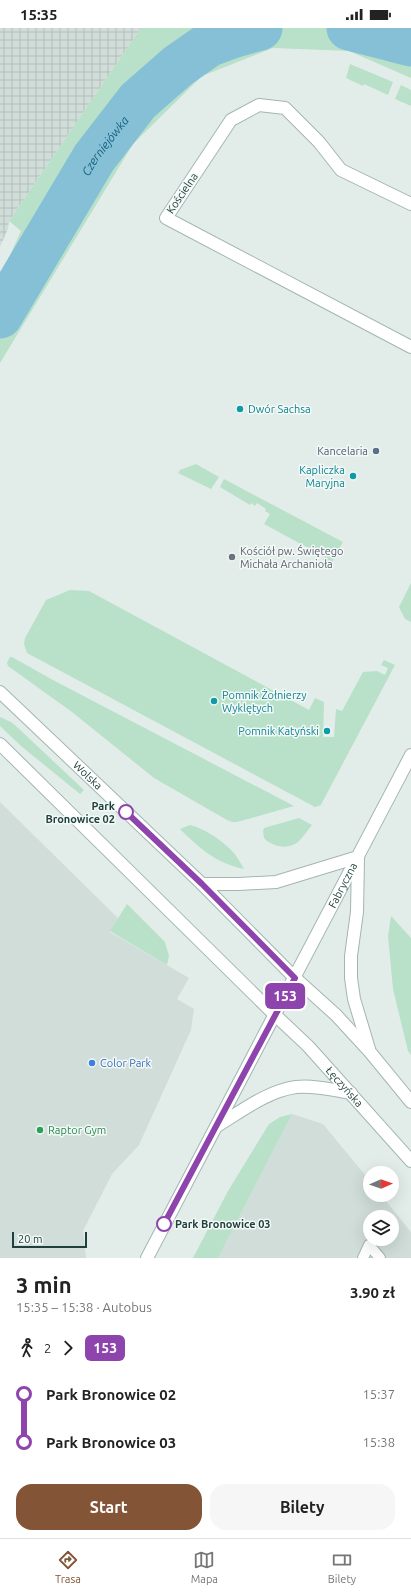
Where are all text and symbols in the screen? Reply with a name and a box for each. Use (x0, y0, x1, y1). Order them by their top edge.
text: 15:35 (20, 6, 58, 23)
water label: Czerniejówka (79, 113, 131, 178)
street label: Kościelna (164, 170, 200, 216)
place label: Dwór Sachsa (248, 403, 311, 415)
marker: Dwór Sachsa (235, 404, 245, 414)
place label: Kancelaria (317, 445, 368, 457)
marker: Kancelaria (371, 446, 381, 456)
place label: Kapliczka Maryjna (299, 464, 345, 489)
marker: Kapliczka Maryjna (348, 471, 358, 481)
place label: Kościół pw. Świętego Michała Archanioła (240, 544, 344, 570)
marker: Kościół pw. Świętego Michała Archanioła (227, 552, 237, 562)
place label: Pomnik Żołnierzy Wyklętych (222, 689, 307, 714)
marker: Pomnik Żołnierzy Wyklętych (209, 696, 219, 706)
place label: Pomnik Katyński (238, 725, 319, 737)
marker: Pomnik Katyński (322, 726, 332, 736)
street label: Wolska (71, 759, 105, 792)
place label: Park Bronowice 02 (45, 800, 116, 825)
marker: Park Bronowice 02 (118, 804, 134, 820)
street label: Fabryczna (326, 861, 359, 910)
line badge: 153 (262, 983, 308, 1009)
text: 153 (273, 988, 297, 1004)
place label: Color Park (100, 1057, 151, 1069)
marker: Color Park (87, 1058, 97, 1068)
street label: Łęczyńska (323, 1064, 365, 1109)
place label: Raptor Gym (48, 1124, 106, 1136)
marker: Raptor Gym (35, 1125, 45, 1135)
north arrow (363, 1166, 399, 1202)
map controls (363, 1166, 399, 1246)
button: layers (363, 1210, 399, 1246)
marker: Park Bronowice 03 (156, 1216, 172, 1232)
place label: Park Bronowice 03 (175, 1218, 271, 1230)
scale bar (12, 1230, 87, 1249)
text: 20 m (18, 1233, 42, 1245)
text: 3 min (16, 1272, 72, 1297)
text: 3.90 zł (350, 1284, 395, 1301)
text: 15:35 – 15:38 · Autobus (16, 1300, 152, 1314)
icon: walk (16, 1337, 38, 1359)
icon: forward (57, 1337, 79, 1359)
text: 153 (93, 1340, 117, 1356)
text: 2 (44, 1341, 51, 1355)
text: Park Bronowice 02 (46, 1386, 176, 1403)
text: 15:37 (362, 1387, 395, 1401)
text: Park Bronowice 03 (46, 1434, 176, 1451)
text: 15:38 (362, 1435, 395, 1449)
button: Start (16, 1484, 202, 1530)
button: Bilety (210, 1484, 395, 1530)
tab: Trasa (55, 1549, 81, 1585)
tab: Mapa (191, 1549, 218, 1585)
tab: Bilety (328, 1549, 356, 1585)

